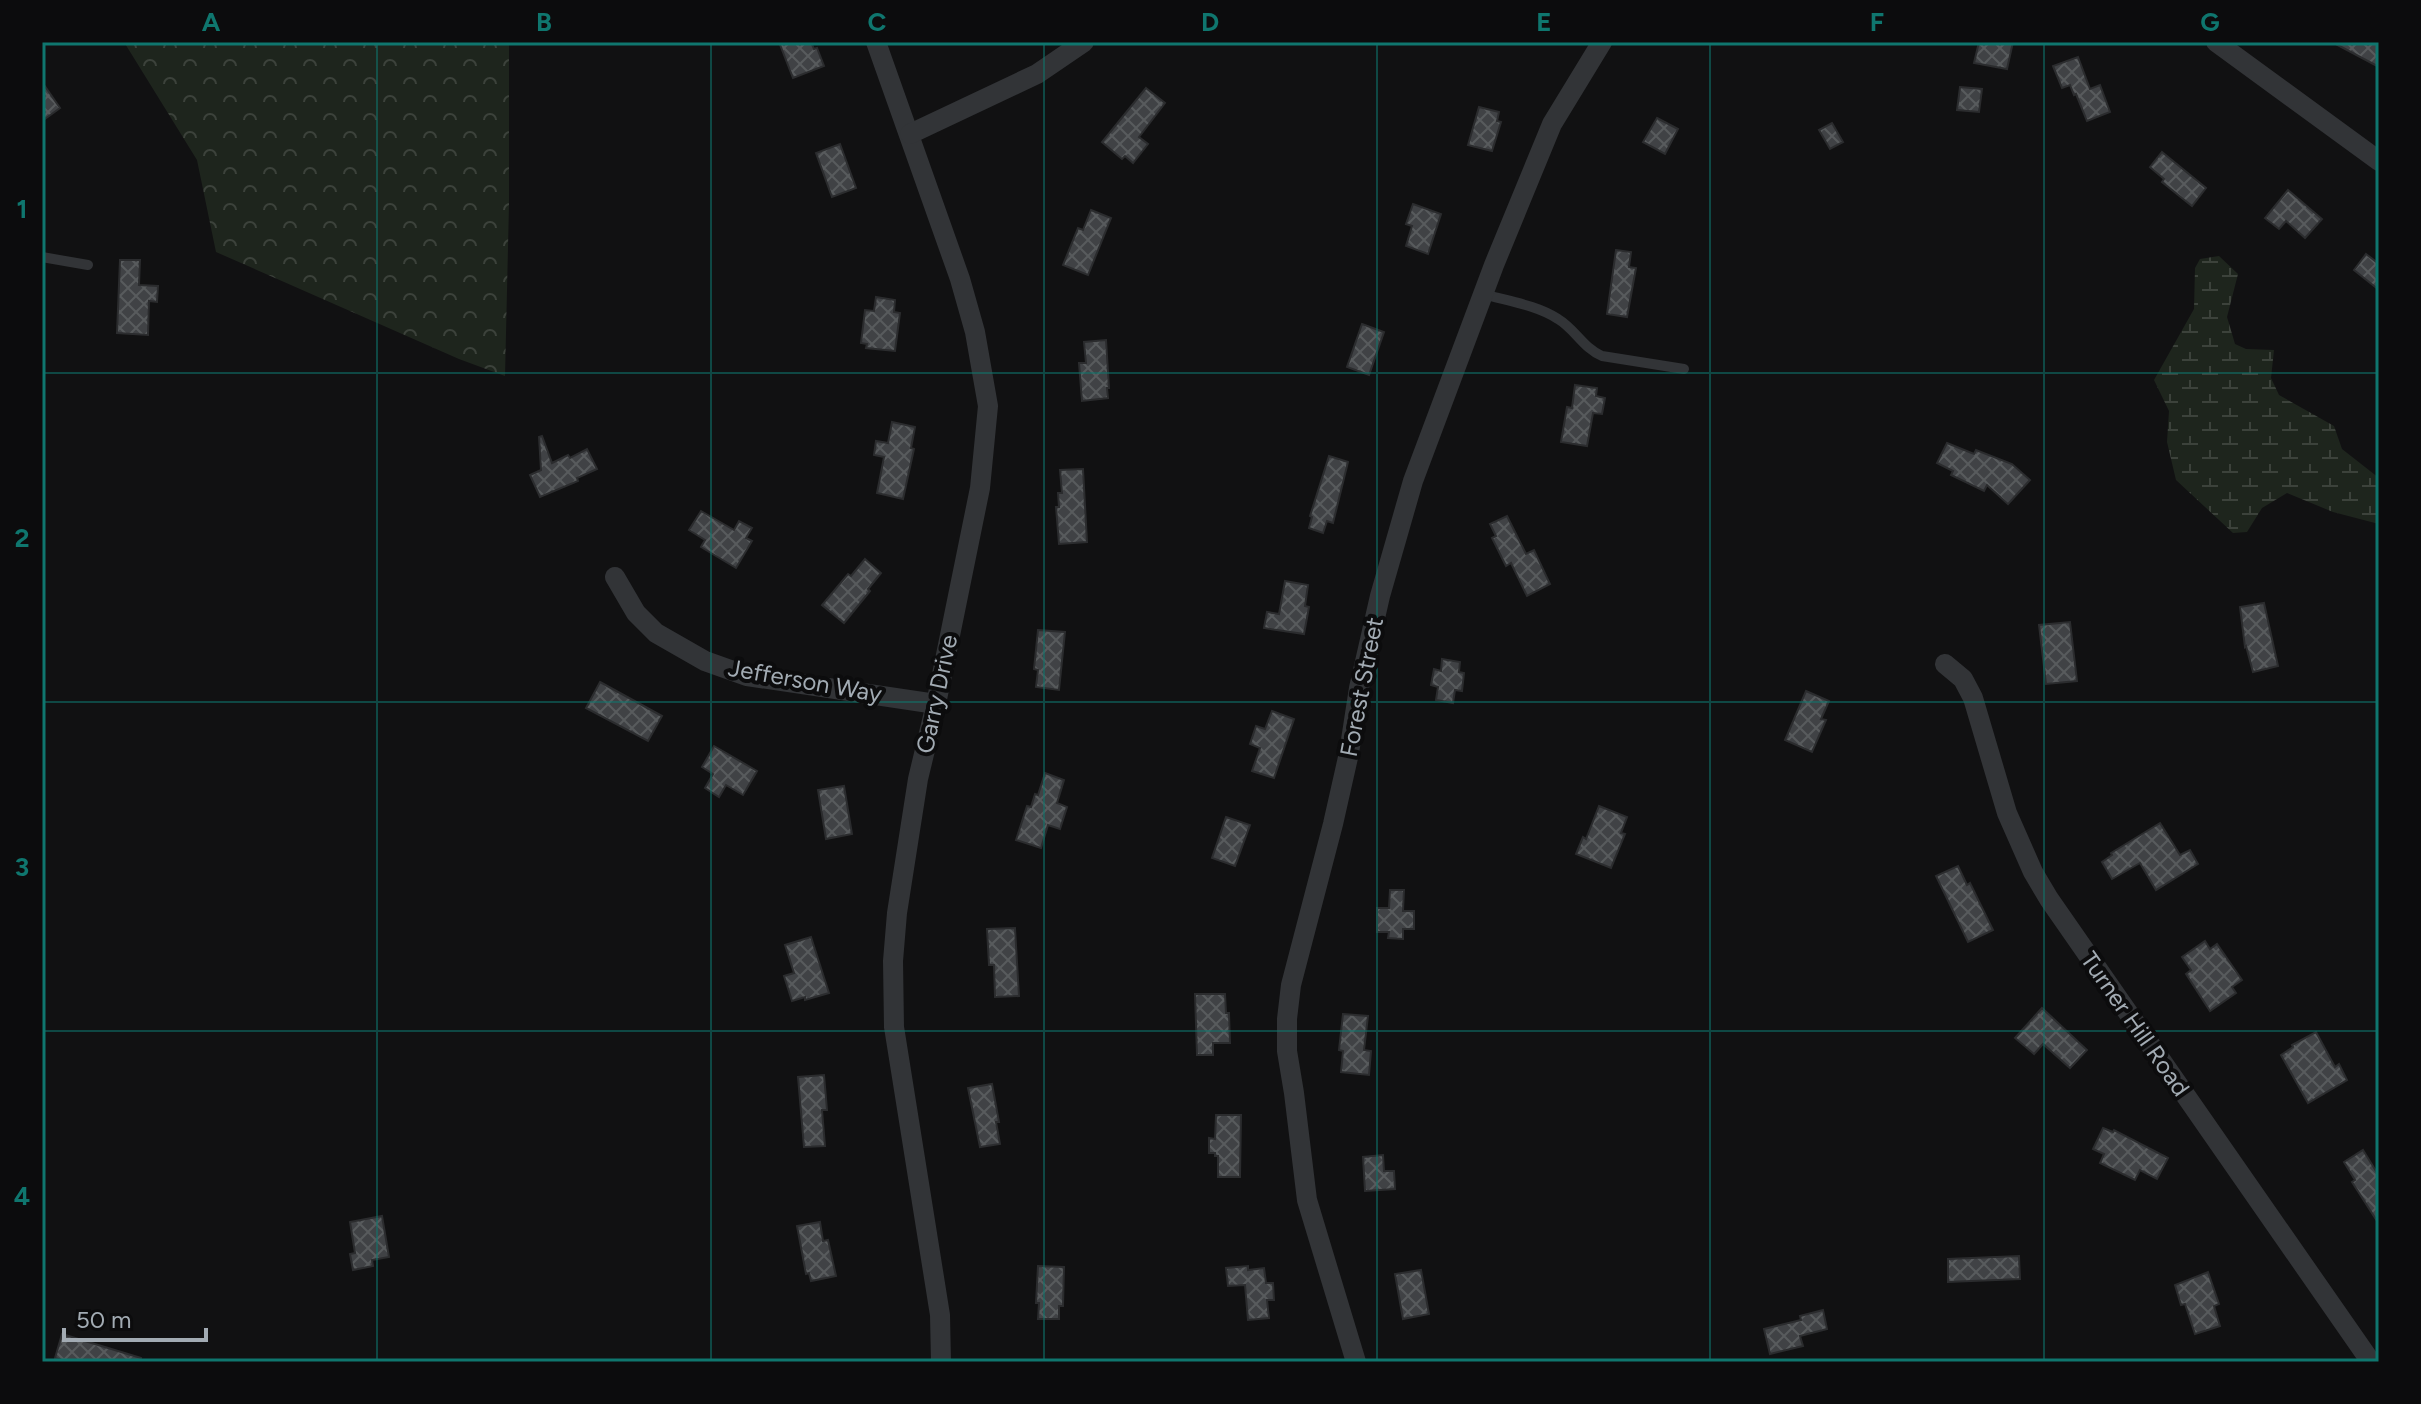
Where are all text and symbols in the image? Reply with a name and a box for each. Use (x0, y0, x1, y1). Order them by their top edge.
text: A (202, 6, 221, 38)
text: B (536, 6, 552, 38)
text: C (868, 6, 887, 38)
text: D (1201, 6, 1219, 38)
text: E (1536, 6, 1552, 38)
text: F (1870, 6, 1884, 38)
text: G (2200, 6, 2220, 38)
text: 1 (17, 193, 27, 225)
text: 2 (14, 522, 30, 554)
street label: Forest Street (1334, 615, 1389, 759)
street label: Garry Drive (910, 632, 963, 756)
street label: Jefferson Way (726, 653, 885, 708)
text: 3 (15, 851, 29, 883)
street label: Turner Hill Road (2075, 946, 2196, 1101)
text: 4 (14, 1180, 30, 1212)
scale bar (64, 1292, 206, 1342)
text: 50 m (76, 1305, 132, 1334)

